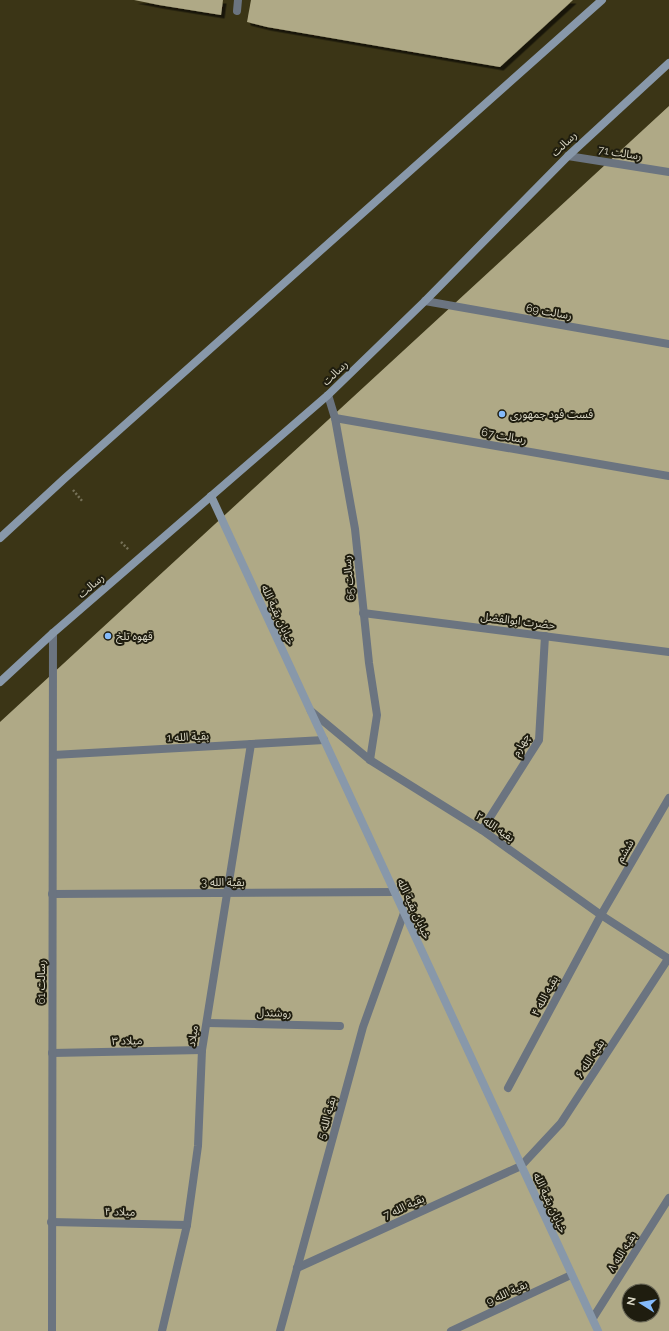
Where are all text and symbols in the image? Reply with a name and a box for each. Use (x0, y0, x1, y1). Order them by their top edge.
street label: رسالت (549, 129, 579, 159)
street label: رسالت 71 (597, 143, 643, 163)
street label: رسالت 69 (525, 302, 573, 322)
street label: رسالت (320, 358, 350, 388)
place label: فست فود جمهوری (510, 408, 593, 421)
marker: فست فود جمهوری (497, 409, 507, 419)
street label: رسالت 67 (480, 426, 528, 446)
street label: رسالت 65 (341, 555, 357, 601)
street label: رسالت (75, 571, 107, 601)
street label: خیابان بقیة الله (258, 583, 298, 648)
street label: حضرت ابوالفضل (480, 610, 557, 632)
place label: قهوه تلخ (116, 630, 153, 644)
marker: قهوه تلخ (103, 631, 113, 641)
street label: بقیة الله 1 (167, 729, 210, 745)
street label: چهارم (509, 731, 534, 759)
street label: بقیه الله ۲ (473, 809, 517, 845)
street label: ششم (613, 837, 639, 866)
street label: بقیة الله 3 (201, 876, 245, 889)
street label: خیابان بقیة الله (394, 877, 434, 942)
street label: رسالت 61 (35, 960, 48, 1004)
street label: بقیه الله ۴ (529, 974, 561, 1018)
street label: روشندل (256, 1006, 292, 1020)
street label: میلاد (185, 1024, 201, 1048)
street label: میلاد ۳ (111, 1034, 143, 1048)
street label: بقیه الله ۶ (573, 1037, 607, 1081)
street label: بقیة الله 5 (315, 1095, 339, 1141)
street label: خیابان بقیة الله (530, 1171, 570, 1236)
street label: بقیة الله 7 (382, 1192, 427, 1222)
street label: میلاد ۴ (104, 1205, 136, 1219)
street label: بقیه الله ۸ (605, 1230, 639, 1274)
street label: بقیة الله 9 (484, 1278, 530, 1308)
north arrow (621, 1283, 661, 1323)
text: N (624, 1296, 639, 1307)

